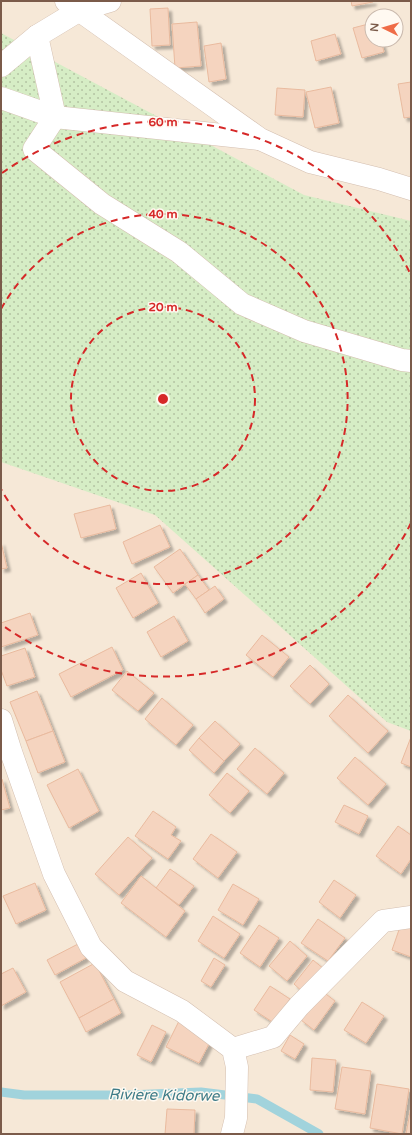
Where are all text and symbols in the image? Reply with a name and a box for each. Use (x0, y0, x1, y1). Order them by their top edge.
north arrow (364, 8, 404, 48)
text: N (368, 22, 381, 32)
text: 60 m (148, 115, 178, 129)
text: 40 m (148, 207, 178, 221)
text: 20 m (148, 300, 178, 314)
centre of rings (156, 392, 170, 406)
water label: Riviere Kidorwe (108, 1085, 221, 1105)

